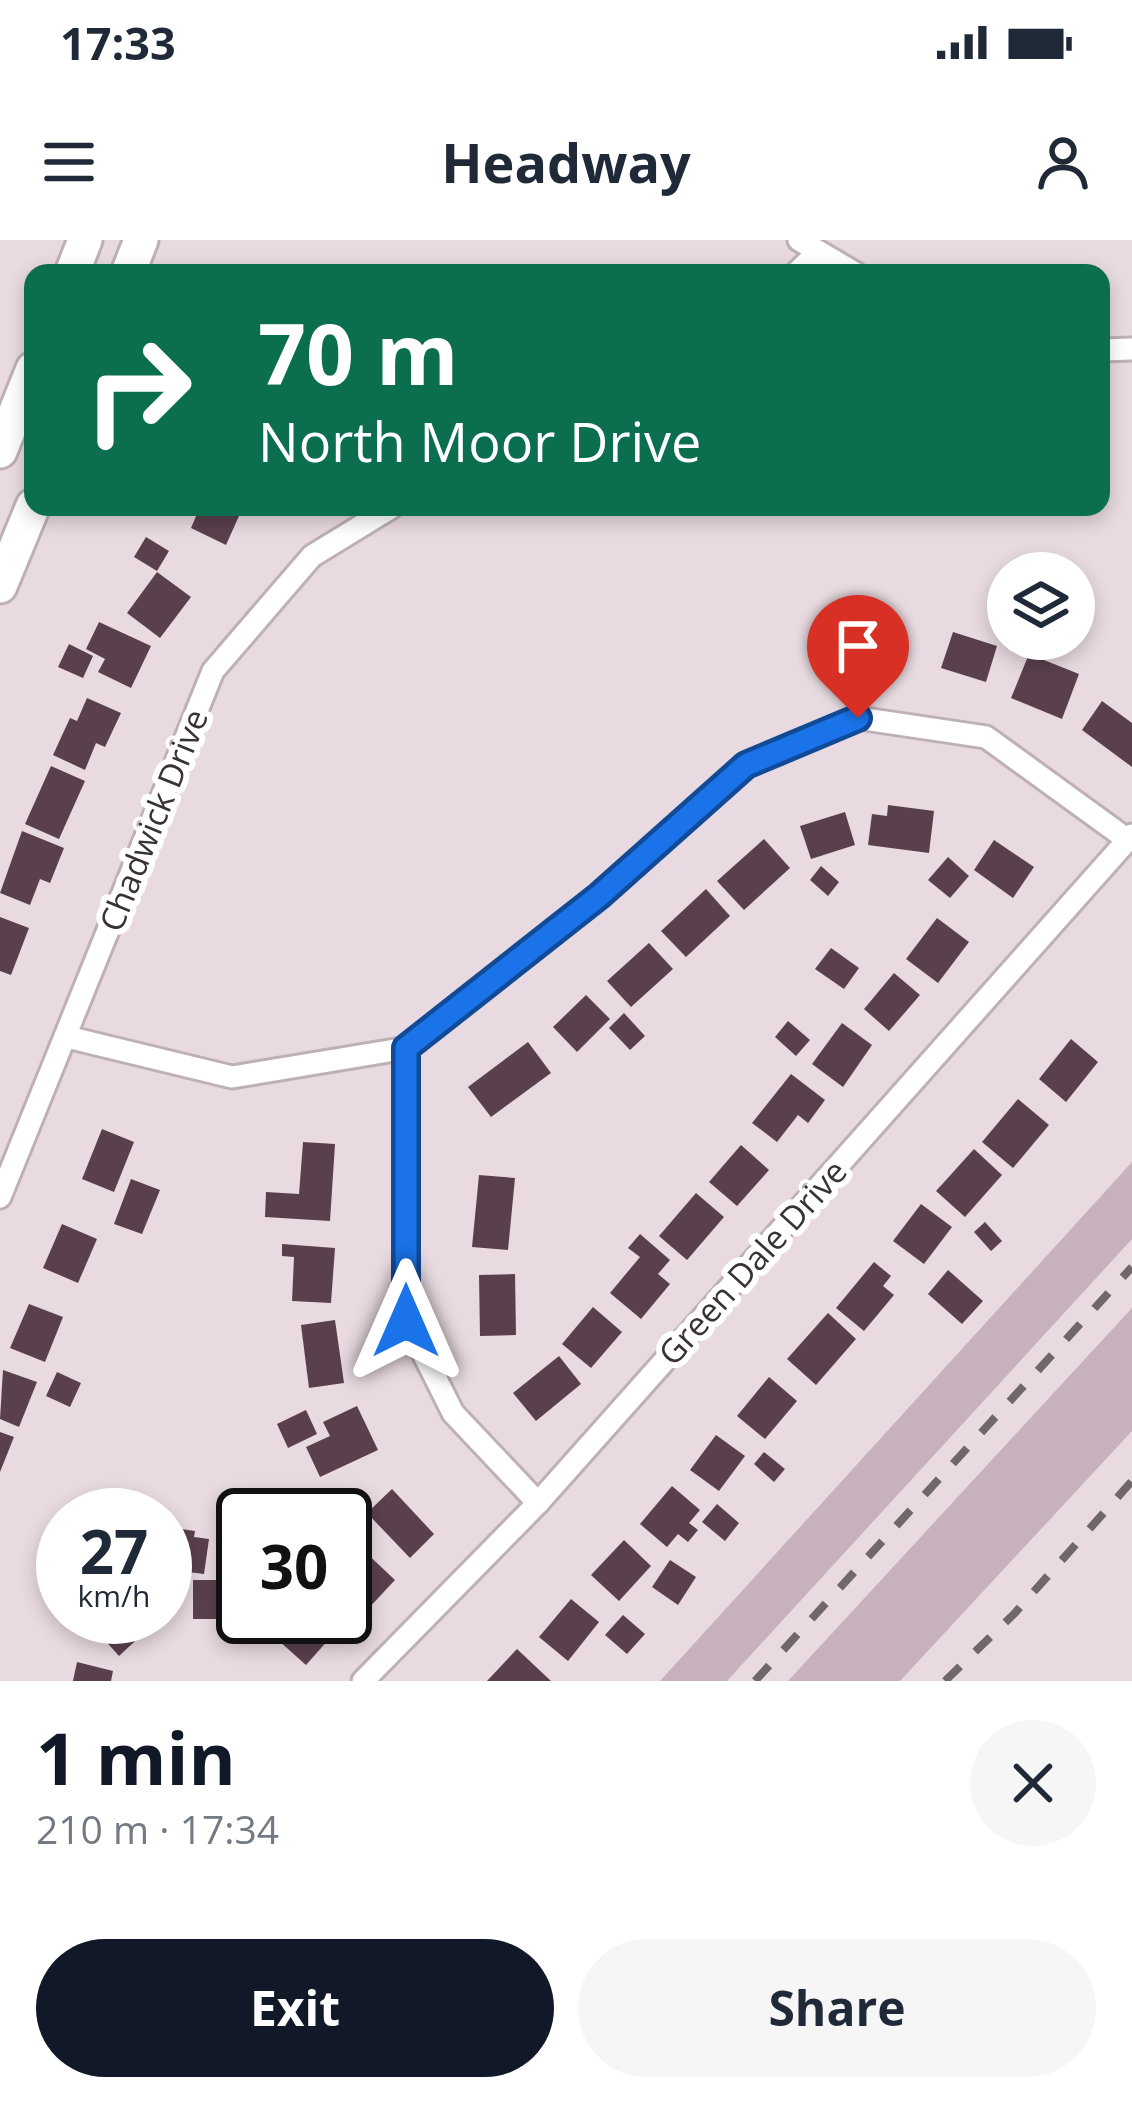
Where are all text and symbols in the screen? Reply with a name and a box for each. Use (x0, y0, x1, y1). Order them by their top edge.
text: 17:33 (60, 12, 176, 73)
text: Headway (441, 125, 691, 199)
icon: menu (36, 129, 102, 195)
icon: person (1030, 129, 1096, 195)
text: 70 m (258, 295, 458, 410)
icon: right (60, 312, 216, 468)
text: North Moor Drive (258, 404, 701, 478)
map controls (987, 552, 1095, 660)
button: layers (987, 552, 1095, 660)
pin (807, 595, 909, 718)
icon: arrive (825, 613, 891, 679)
street label: Chadwick Drive (88, 702, 218, 938)
street label: Green Dale Drive (648, 1150, 856, 1374)
position arrow (343, 1258, 469, 1384)
speed limit sign: 30 (216, 1488, 372, 1644)
text: 27 (80, 1510, 148, 1592)
text: km/h (78, 1575, 150, 1616)
text: 1 min (36, 1708, 236, 1806)
button: close (970, 1720, 1096, 1846)
text: 210 m · 17:34 (36, 1802, 279, 1855)
button: Exit (36, 1939, 554, 2077)
button: Share (578, 1939, 1096, 2077)

